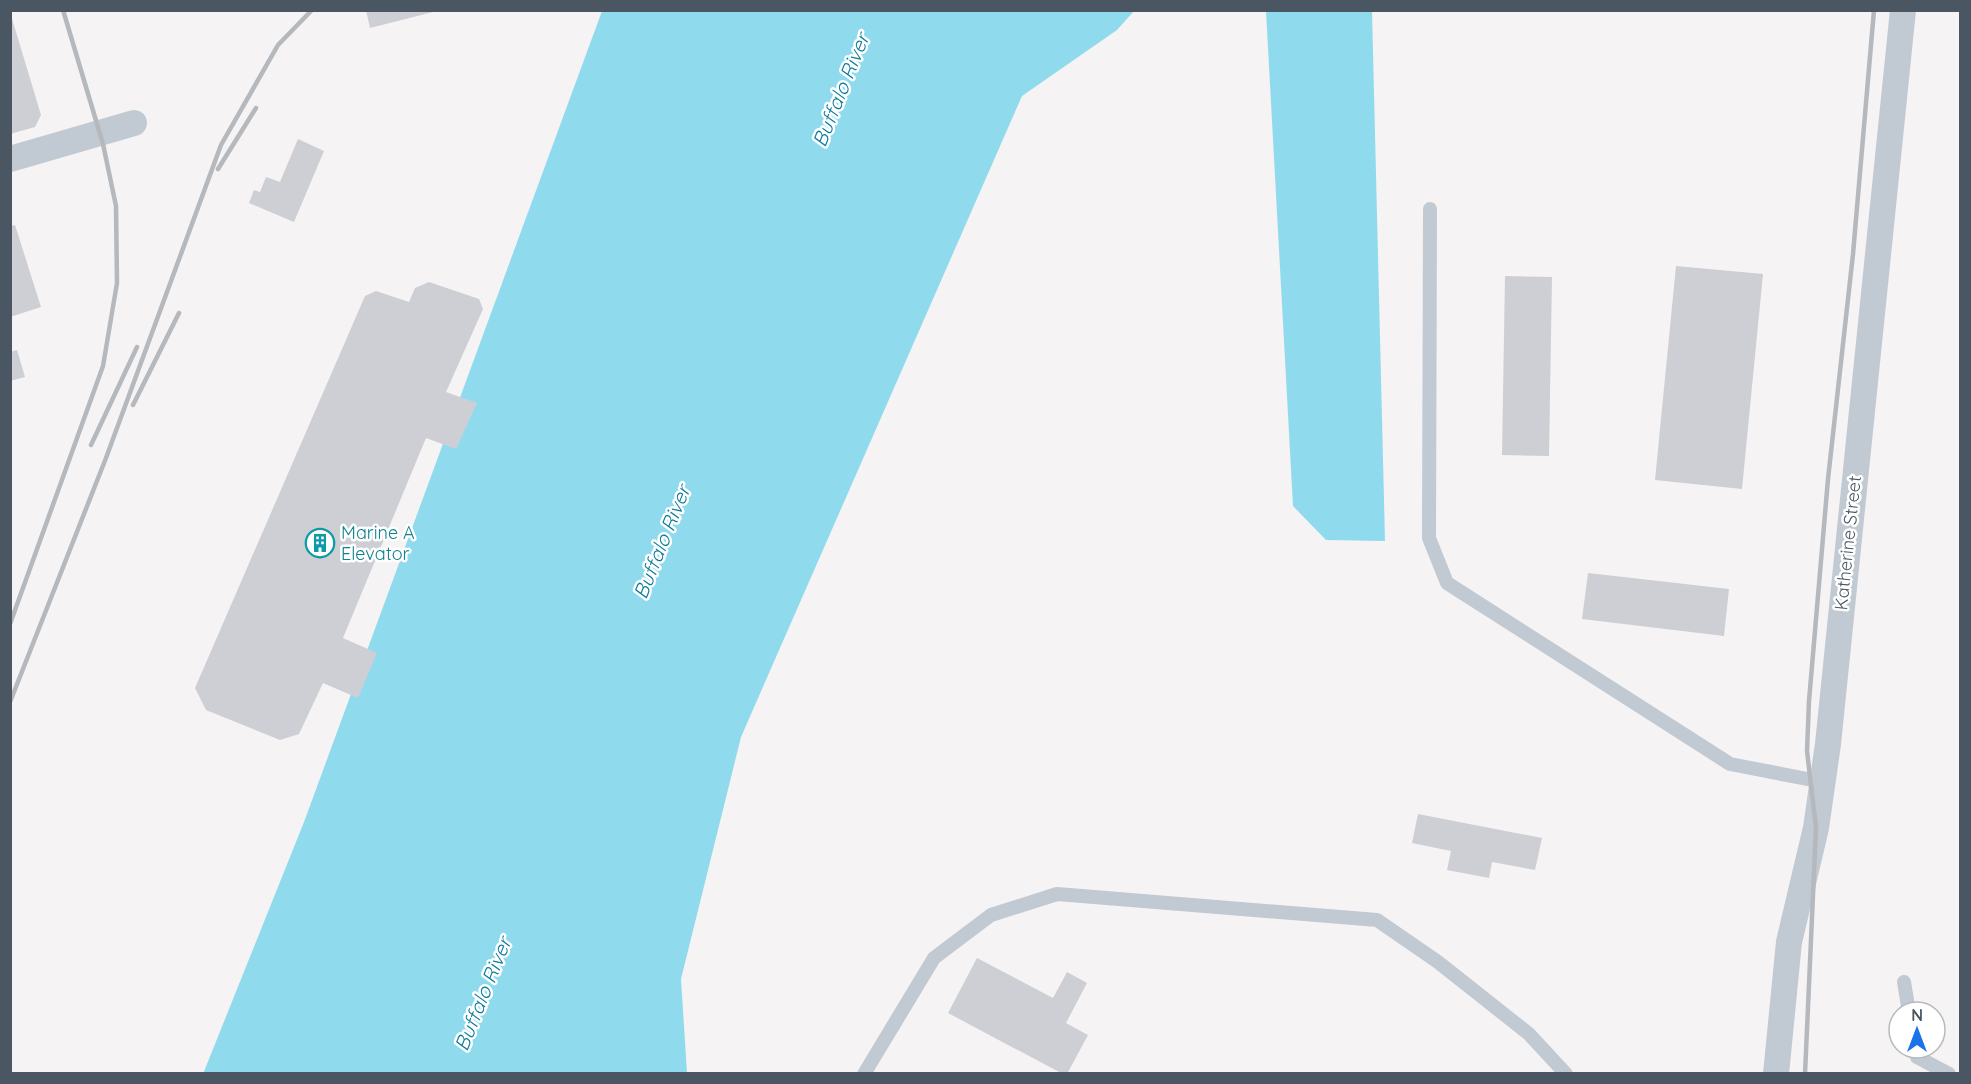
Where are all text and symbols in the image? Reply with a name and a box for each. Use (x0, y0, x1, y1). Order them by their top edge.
water label: Buffalo River (806, 27, 875, 150)
street label: Katherine Street (1829, 475, 1866, 611)
water label: Buffalo River (627, 479, 696, 602)
place label: Marine A Elevator (341, 521, 415, 565)
building icon: Marine A Elevator (304, 527, 336, 559)
water label: Buffalo River (448, 931, 517, 1054)
north arrow (1887, 1000, 1947, 1060)
text: N (1911, 1005, 1923, 1025)

